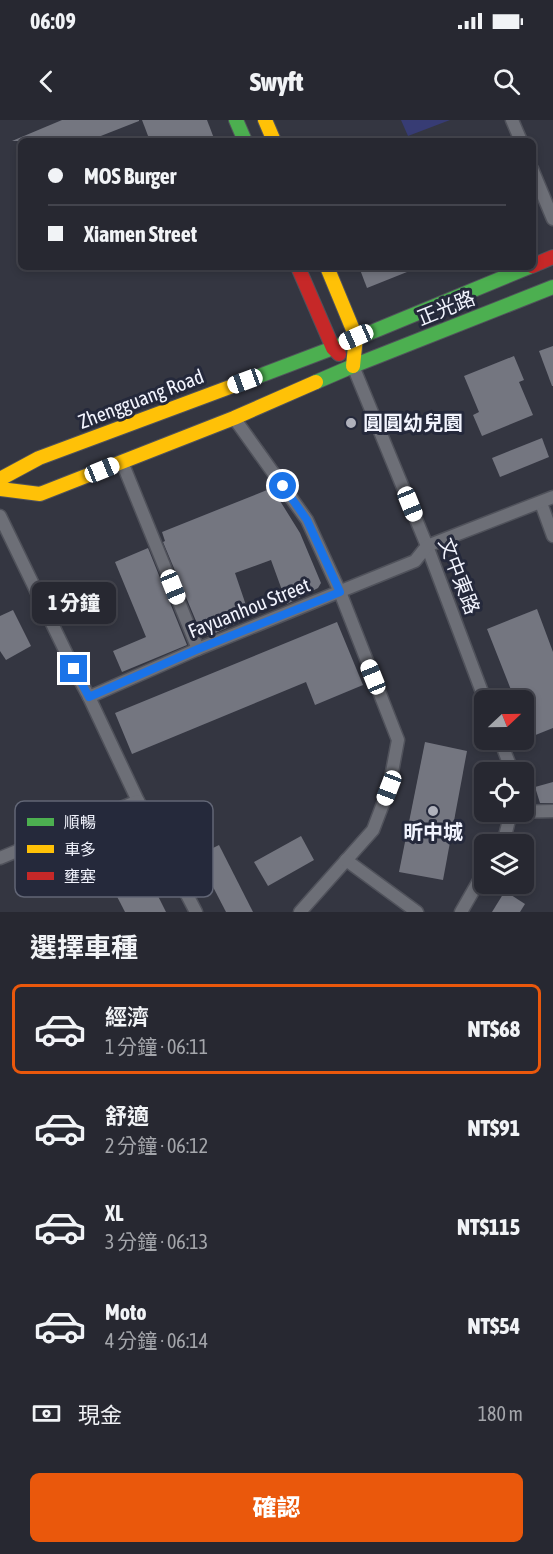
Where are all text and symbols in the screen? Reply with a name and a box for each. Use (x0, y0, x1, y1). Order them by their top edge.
text: 06:09 (30, 8, 76, 34)
icon: back (30, 65, 63, 98)
icon: search (490, 65, 523, 98)
text: Swyft (250, 66, 303, 97)
text: MOS Burger (84, 163, 176, 189)
text: Xiamen Street (84, 221, 197, 247)
street label: 正光路 (414, 286, 478, 329)
car (336, 321, 376, 353)
street label: Zhengguang Road (75, 364, 207, 433)
car (225, 366, 265, 396)
place label: 圓圓幼兒園 (363, 411, 463, 434)
marker: 圓圓幼兒園 (344, 416, 358, 430)
car (82, 455, 122, 485)
route start (269, 472, 296, 499)
car (395, 484, 425, 524)
street label: 文中東路 (434, 534, 485, 617)
car (158, 567, 188, 607)
street label: Fayuanhou Street (185, 573, 313, 642)
callout: 1 分鐘 (32, 582, 116, 624)
text: 1 分鐘 (48, 591, 100, 614)
route end (60, 655, 87, 682)
car (358, 657, 388, 697)
north arrow (474, 690, 534, 750)
map controls (474, 690, 534, 894)
button: locate (474, 762, 534, 822)
car (374, 768, 404, 808)
legend (15, 801, 213, 897)
marker: 昕中城 (426, 804, 440, 818)
text: 順暢 (64, 813, 96, 831)
place label: 昕中城 (403, 820, 463, 843)
button: layers (474, 834, 534, 894)
text: 車多 (64, 840, 96, 858)
text: 壅塞 (64, 867, 96, 885)
text: 選擇車種 (30, 932, 138, 963)
icon: car (33, 1002, 87, 1056)
text: 經濟 (105, 1004, 149, 1030)
text: NT$68 (467, 1016, 520, 1042)
text: 1 分鐘 · 06:11 (105, 1035, 208, 1058)
icon: car (33, 1101, 87, 1155)
text: 舒適 (105, 1103, 149, 1129)
text: NT$91 (467, 1115, 520, 1141)
text: 2 分鐘 · 06:12 (105, 1134, 208, 1157)
icon: car (33, 1200, 87, 1254)
text: XL (105, 1200, 123, 1226)
text: NT$115 (457, 1214, 520, 1240)
text: 3 分鐘 · 06:13 (105, 1230, 208, 1253)
icon: car (33, 1299, 87, 1353)
text: Moto (105, 1299, 147, 1325)
text: NT$54 (467, 1313, 520, 1339)
text: 4 分鐘 · 06:14 (105, 1329, 208, 1352)
icon: cash (30, 1397, 63, 1430)
text: 現金 (78, 1402, 122, 1428)
text: 180 m (478, 1402, 523, 1425)
button: 確認 (30, 1473, 523, 1542)

